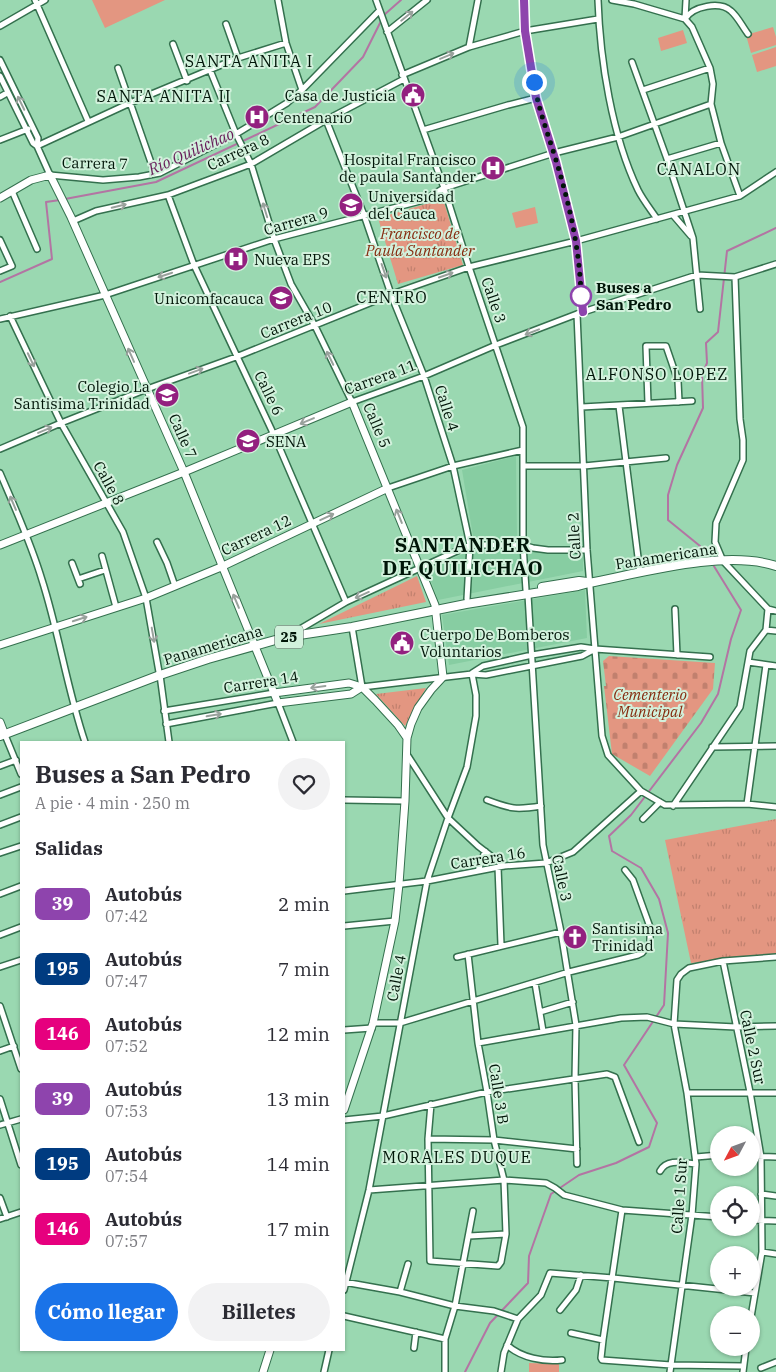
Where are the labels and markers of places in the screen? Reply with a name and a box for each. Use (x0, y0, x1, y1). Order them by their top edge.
public building icon: Casa de Justicia (400, 82, 426, 108)
place label: Casa de Justicia (285, 86, 396, 105)
hospital icon: Centenario (244, 104, 270, 130)
place label: Centenario (274, 108, 352, 127)
place label: Hospital Francisco de paula Santander (339, 150, 476, 186)
hospital icon: Hospital Francisco de paula Santander (480, 155, 506, 181)
place label: Universidad del Cauca (368, 187, 454, 223)
school or university icon: Universidad del Cauca (338, 192, 364, 218)
hospital icon: Nueva EPS (223, 246, 249, 272)
place label: Nueva EPS (254, 250, 330, 269)
place label: Buses a San Pedro (596, 278, 672, 314)
school or university icon: Unicomfacauca (268, 285, 294, 311)
marker: Buses a San Pedro (570, 285, 592, 307)
place label: Unicomfacauca (154, 289, 264, 308)
place label: Colegio La Santisima Trinidad (14, 377, 150, 413)
school or university icon: Colegio La Santisima Trinidad (154, 382, 180, 408)
school or university icon: SENA (235, 428, 261, 454)
place label: SENA (266, 432, 307, 451)
place label: Cuerpo De Bomberos Voluntarios (420, 625, 570, 661)
public building icon: Cuerpo De Bomberos Voluntarios (389, 630, 415, 656)
place label: Santisima Trinidad (592, 919, 663, 955)
church icon: Santisima Trinidad (562, 924, 588, 950)

